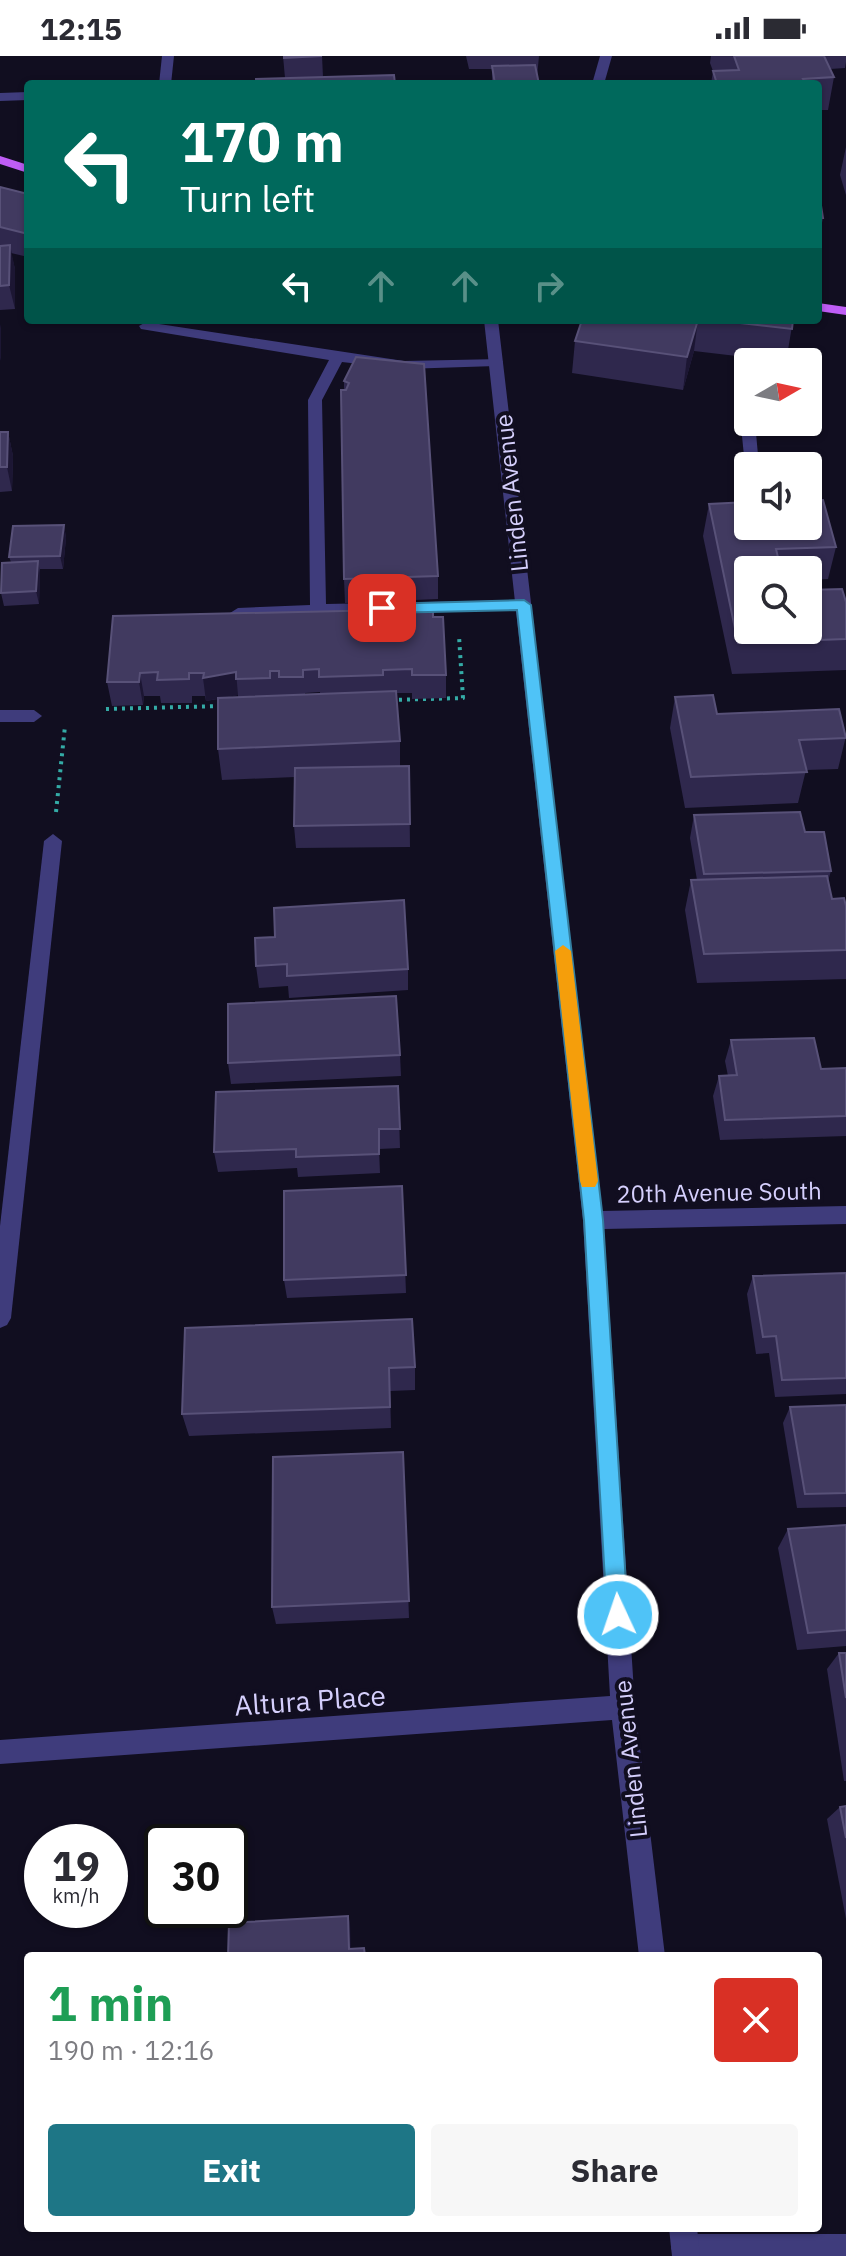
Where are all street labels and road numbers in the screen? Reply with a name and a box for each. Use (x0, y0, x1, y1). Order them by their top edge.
street label: Linden Avenue (487, 413, 535, 573)
street label: 20th Avenue South (616, 1174, 822, 1210)
street label: Altura Place (233, 1676, 387, 1724)
street label: Linden Avenue (606, 1679, 654, 1839)

